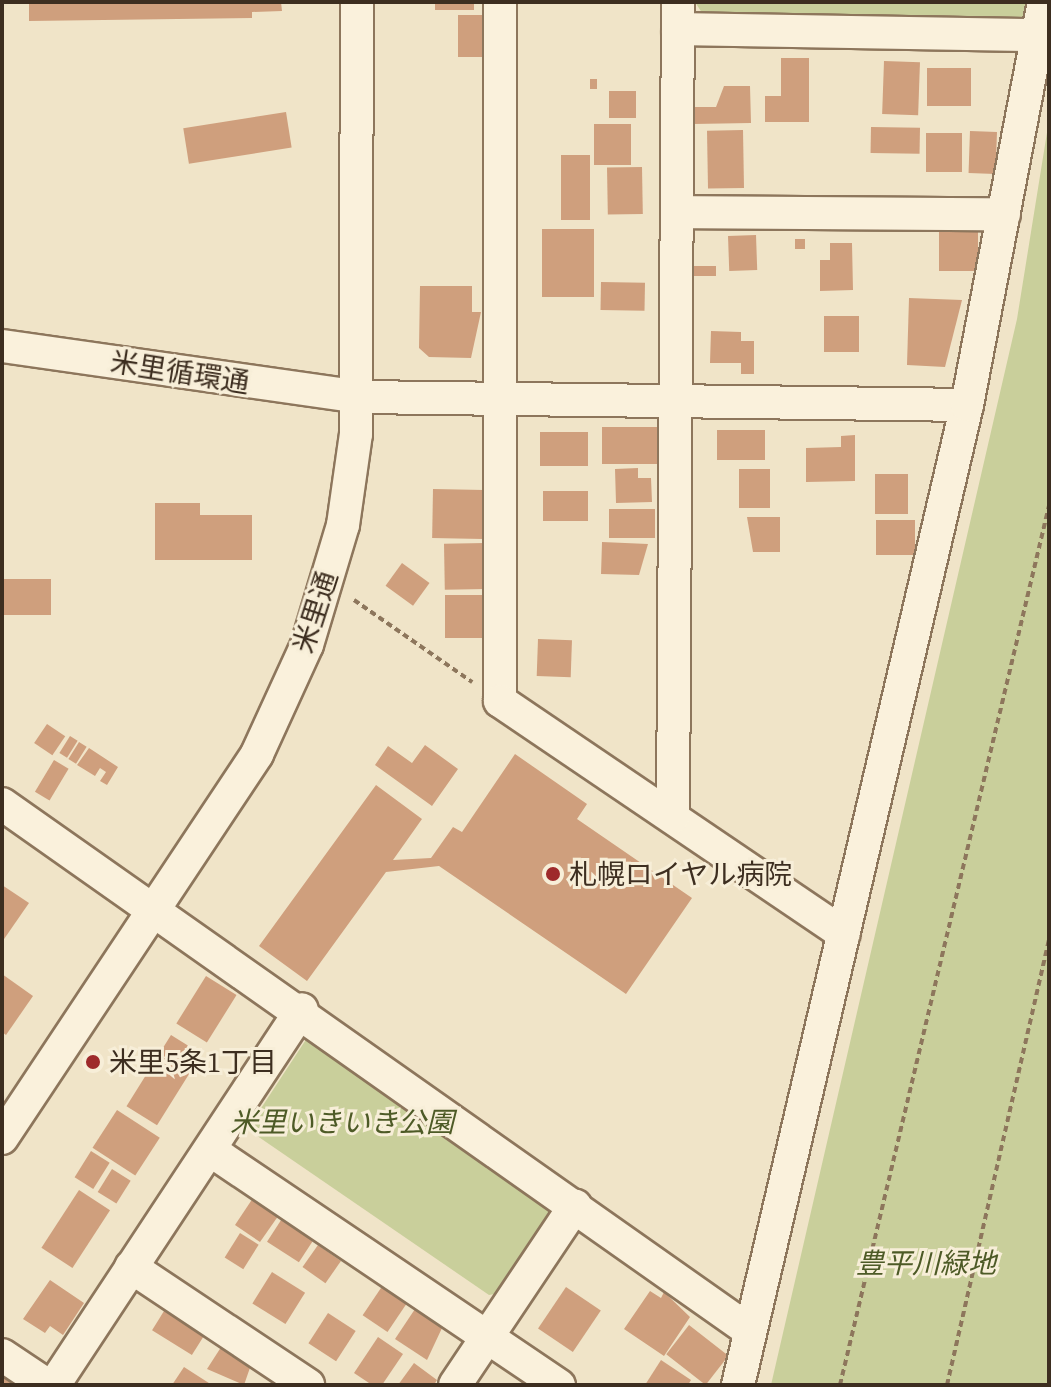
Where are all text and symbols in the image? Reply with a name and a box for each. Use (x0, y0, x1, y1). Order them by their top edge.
street label: 米里循環通 (108, 344, 252, 400)
street label: 米里通 (286, 567, 344, 657)
place label: 札幌ロイヤル病院 (569, 857, 793, 891)
marker: 札幌ロイヤル病院 (544, 865, 562, 883)
place label: 米里5条1丁目 (109, 1045, 277, 1079)
marker: 米里5条1丁目 (84, 1053, 102, 1071)
park label: 米里いきいき公園 (230, 1105, 454, 1139)
park label: 豊平川緑地 (856, 1246, 996, 1280)

